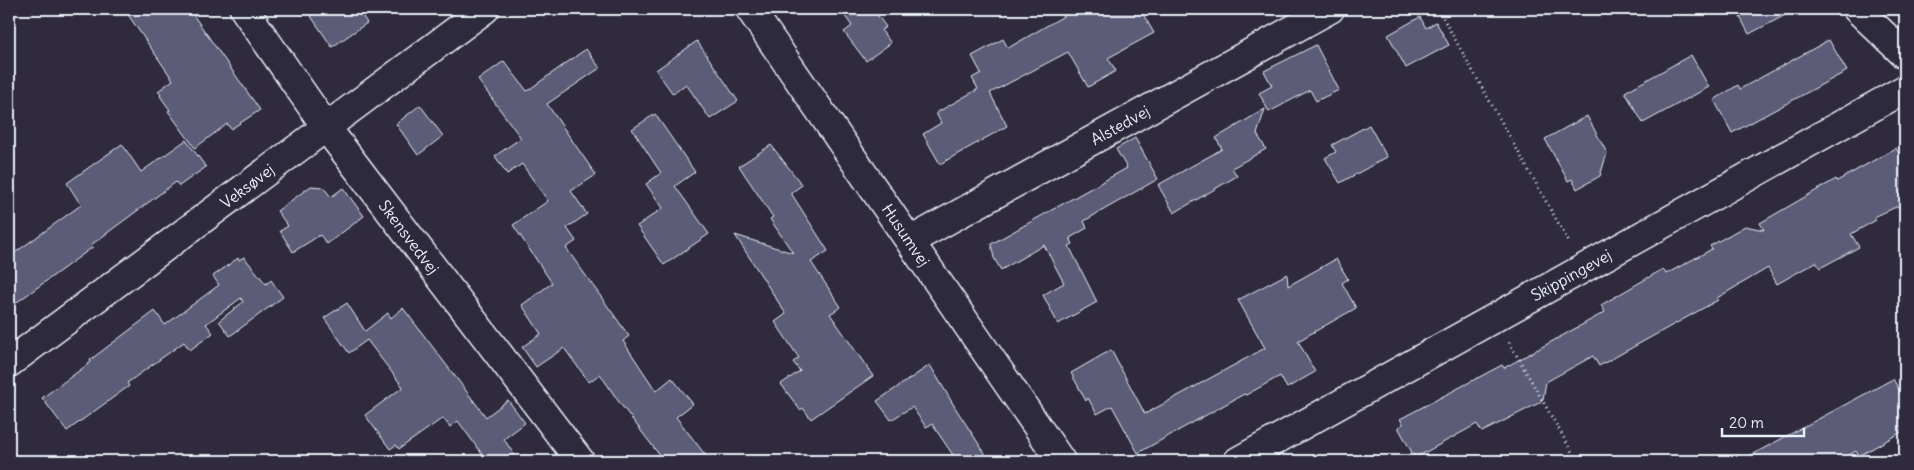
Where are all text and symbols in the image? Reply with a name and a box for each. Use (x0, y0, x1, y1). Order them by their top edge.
street label: Alstedvej (1087, 101, 1153, 149)
street label: Veksøvej (216, 159, 278, 213)
street label: Skensvedvej (375, 196, 443, 278)
street label: Husumvej (878, 200, 934, 270)
street label: Skippingevej (1527, 245, 1615, 305)
scale bar (1722, 405, 1804, 437)
text: 20 m (1729, 413, 1764, 432)

